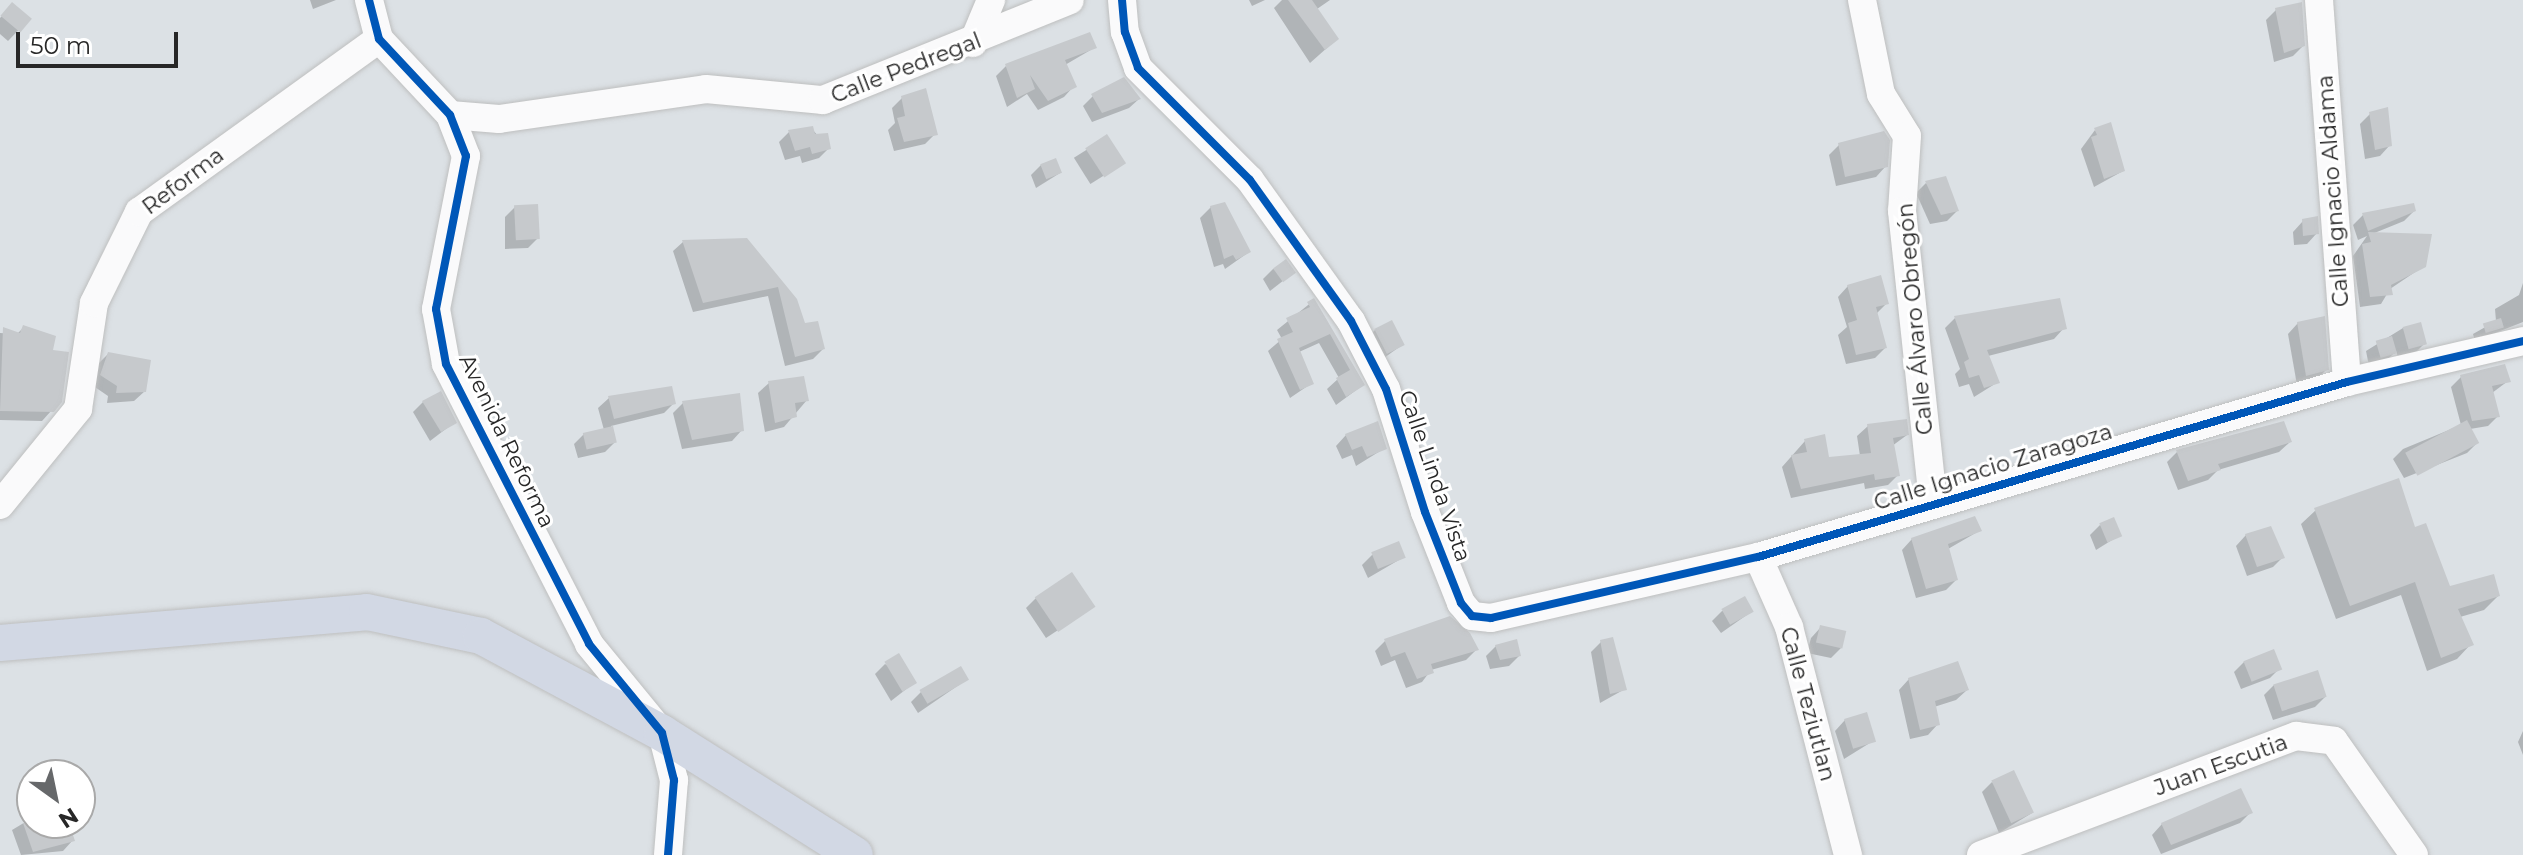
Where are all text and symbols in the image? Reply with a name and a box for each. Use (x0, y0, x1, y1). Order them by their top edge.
scale bar (20, 16, 182, 66)
street label: Calle Pedregal (827, 27, 985, 109)
text: 50 m (30, 31, 91, 60)
street label: Calle Ignacio Aldama (2312, 74, 2354, 308)
street label: Reforma (137, 142, 229, 220)
street label: Calle Álvaro Obregón (1892, 202, 1938, 436)
street label: Avenida Reforma (454, 350, 560, 532)
street label: Calle Linda Vista (1393, 387, 1477, 565)
street label: Calle Ignacio Zaragoza (1871, 418, 2115, 516)
street label: Calle Teziutlan (1775, 624, 1841, 784)
street label: Juan Escutia (2151, 729, 2291, 801)
north arrow (16, 759, 96, 839)
text: N (53, 802, 83, 834)

